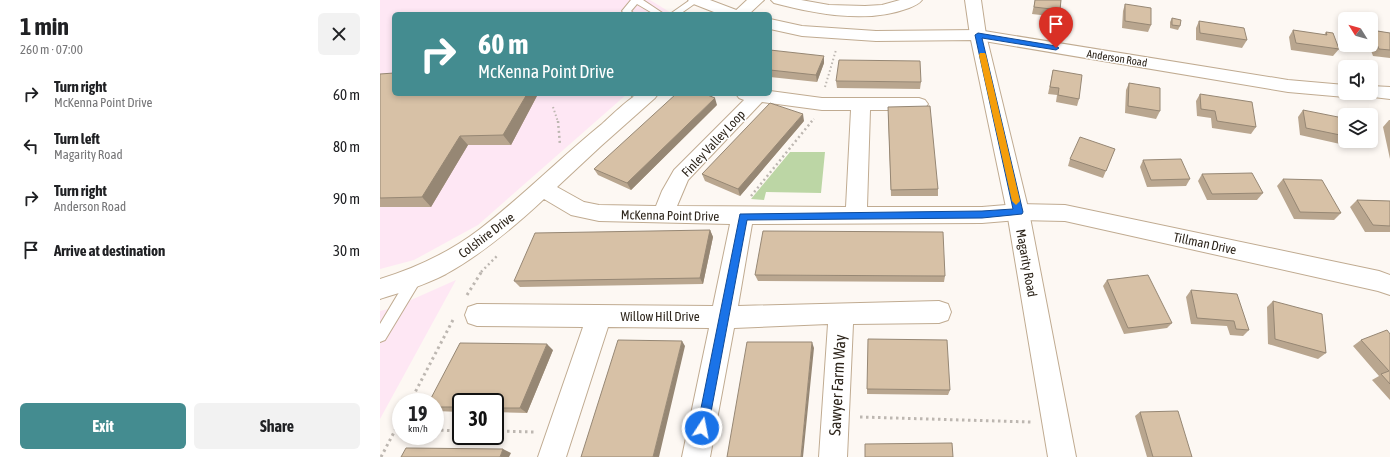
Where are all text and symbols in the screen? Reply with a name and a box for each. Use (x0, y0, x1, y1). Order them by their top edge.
pin (1039, 7.0, 1073, 48)
north arrow (1338, 12, 1378, 52)
map controls (1338, 12, 1378, 148)
text: 1 min (20, 13, 69, 40)
button: close (318, 13, 360, 55)
icon: arrive (1045, 13, 1067, 35)
icon: right (412, 28, 464, 80)
text: 60 m (478, 28, 528, 60)
text: 260 m · 07:00 (20, 42, 83, 57)
street label: Anderson Road (1086, 47, 1148, 69)
button: sound (1338, 60, 1378, 100)
text: McKenna Point Drive (478, 61, 614, 82)
text: Turn right (54, 78, 107, 95)
icon: right (20, 83, 42, 105)
text: 60 m (333, 86, 360, 103)
text: McKenna Point Drive (54, 95, 152, 110)
street label: Finley Valley Loop (679, 107, 748, 180)
button: layers (1338, 108, 1378, 148)
text: Turn left (54, 130, 100, 147)
icon: left (20, 135, 42, 157)
text: 80 m (333, 138, 360, 155)
text: Magarity Road (54, 147, 123, 162)
text: Turn right (54, 182, 107, 199)
icon: right (20, 187, 42, 209)
text: 90 m (333, 190, 360, 207)
text: Anderson Road (54, 199, 126, 214)
street label: McKenna Point Drive (621, 207, 719, 224)
street label: Colshire Drive (455, 209, 517, 261)
street label: Magarity Road (1013, 228, 1040, 298)
street label: Tillman Drive (1172, 229, 1238, 258)
icon: arrive (20, 239, 42, 261)
text: Arrive at destination (54, 242, 165, 259)
text: 30 m (333, 242, 360, 259)
street label: Willow Hill Drive (620, 309, 700, 324)
street label: Sawyer Farm Way (825, 333, 850, 436)
speed limit sign: 30 (452, 393, 504, 445)
text: 19 (409, 402, 427, 425)
button: Exit (20, 403, 186, 449)
button: Share (194, 403, 360, 449)
position arrow (681, 407, 723, 449)
text: km/h (408, 423, 428, 434)

